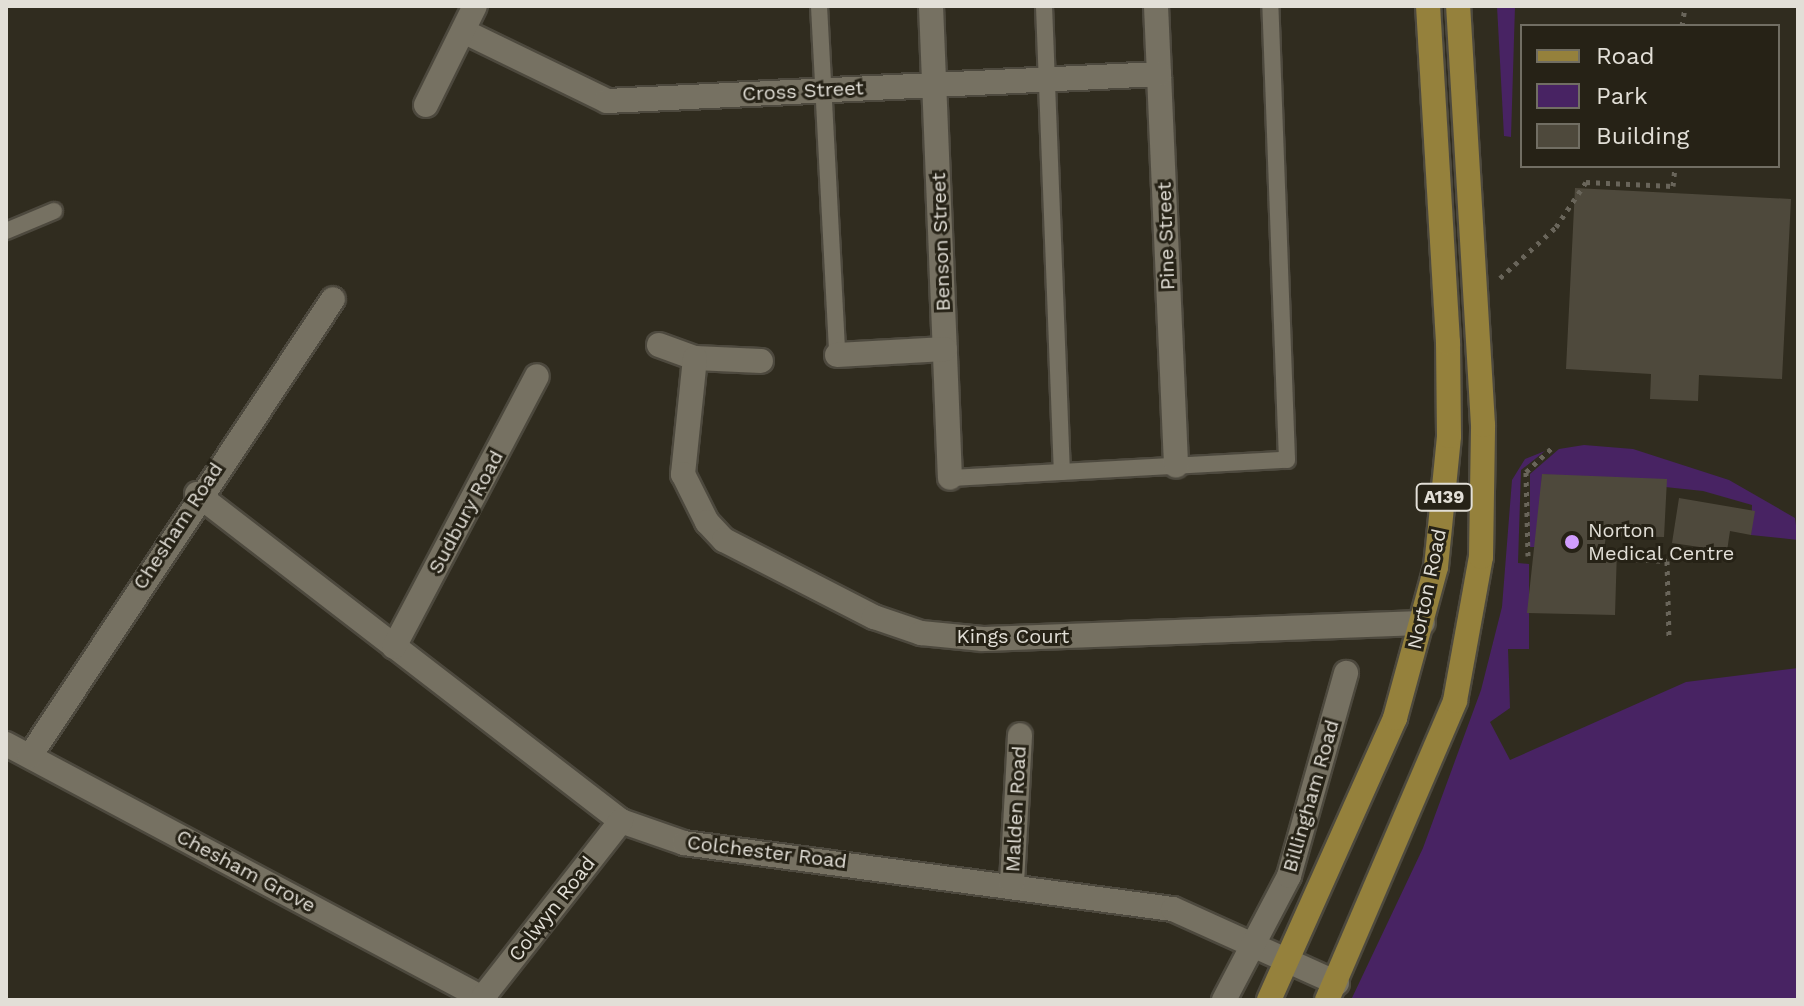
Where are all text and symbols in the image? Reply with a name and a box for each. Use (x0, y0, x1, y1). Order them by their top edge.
legend (1520, 24, 1780, 168)
text: Road (1596, 42, 1655, 70)
street label: Cross Street (742, 76, 864, 106)
text: Park (1596, 82, 1648, 110)
text: Building (1596, 122, 1689, 150)
street label: Benson Street (927, 172, 955, 312)
street label: Pine Street (1152, 181, 1180, 291)
street label: Sudbury Road (423, 446, 509, 578)
street label: Chesham Road (128, 458, 228, 594)
road number: A139 (1414, 483, 1474, 511)
place label: Norton Medical Centre (1588, 518, 1735, 565)
street label: Norton Road (1403, 527, 1451, 651)
marker: Norton Medical Centre (1563, 533, 1581, 551)
street label: Kings Court (957, 624, 1069, 648)
street label: Billingham Road (1278, 717, 1344, 875)
street label: Malden Road (1001, 745, 1031, 873)
street label: Chesham Grove (172, 824, 320, 918)
street label: Colchester Road (686, 830, 848, 874)
street label: Colwyn Road (504, 852, 600, 966)

